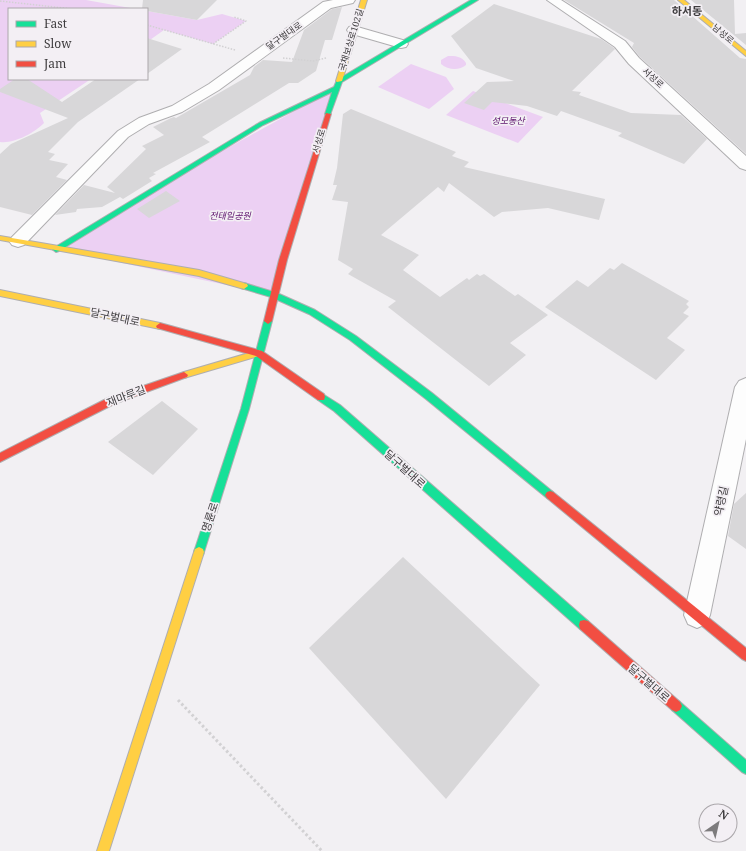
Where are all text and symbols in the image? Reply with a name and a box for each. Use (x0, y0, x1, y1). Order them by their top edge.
district label: 하서동 (672, 3, 702, 18)
street label: 국채보상로102길 (335, 7, 366, 73)
legend (8, 8, 148, 80)
text: Fast (44, 15, 67, 32)
street label: 달구벌대로 (263, 18, 304, 53)
street label: 남성로 (710, 21, 737, 47)
text: Slow (44, 35, 72, 52)
text: Jam (43, 55, 66, 72)
street label: 서성로 (640, 64, 667, 91)
park label: 성모동산 (491, 114, 526, 127)
street label: 서성로 (309, 127, 328, 155)
park label: 전태일공원 (209, 209, 251, 222)
street label: 달구벌대로 (89, 304, 141, 329)
street label: 재마루길 (104, 381, 147, 410)
street label: 달구벌대로 (382, 446, 429, 491)
street label: 약령길 (710, 484, 731, 517)
street label: 명륜로 (198, 500, 221, 534)
street label: 달구벌대로 (625, 660, 673, 705)
north arrow (698, 803, 738, 843)
text: N (716, 806, 732, 823)

